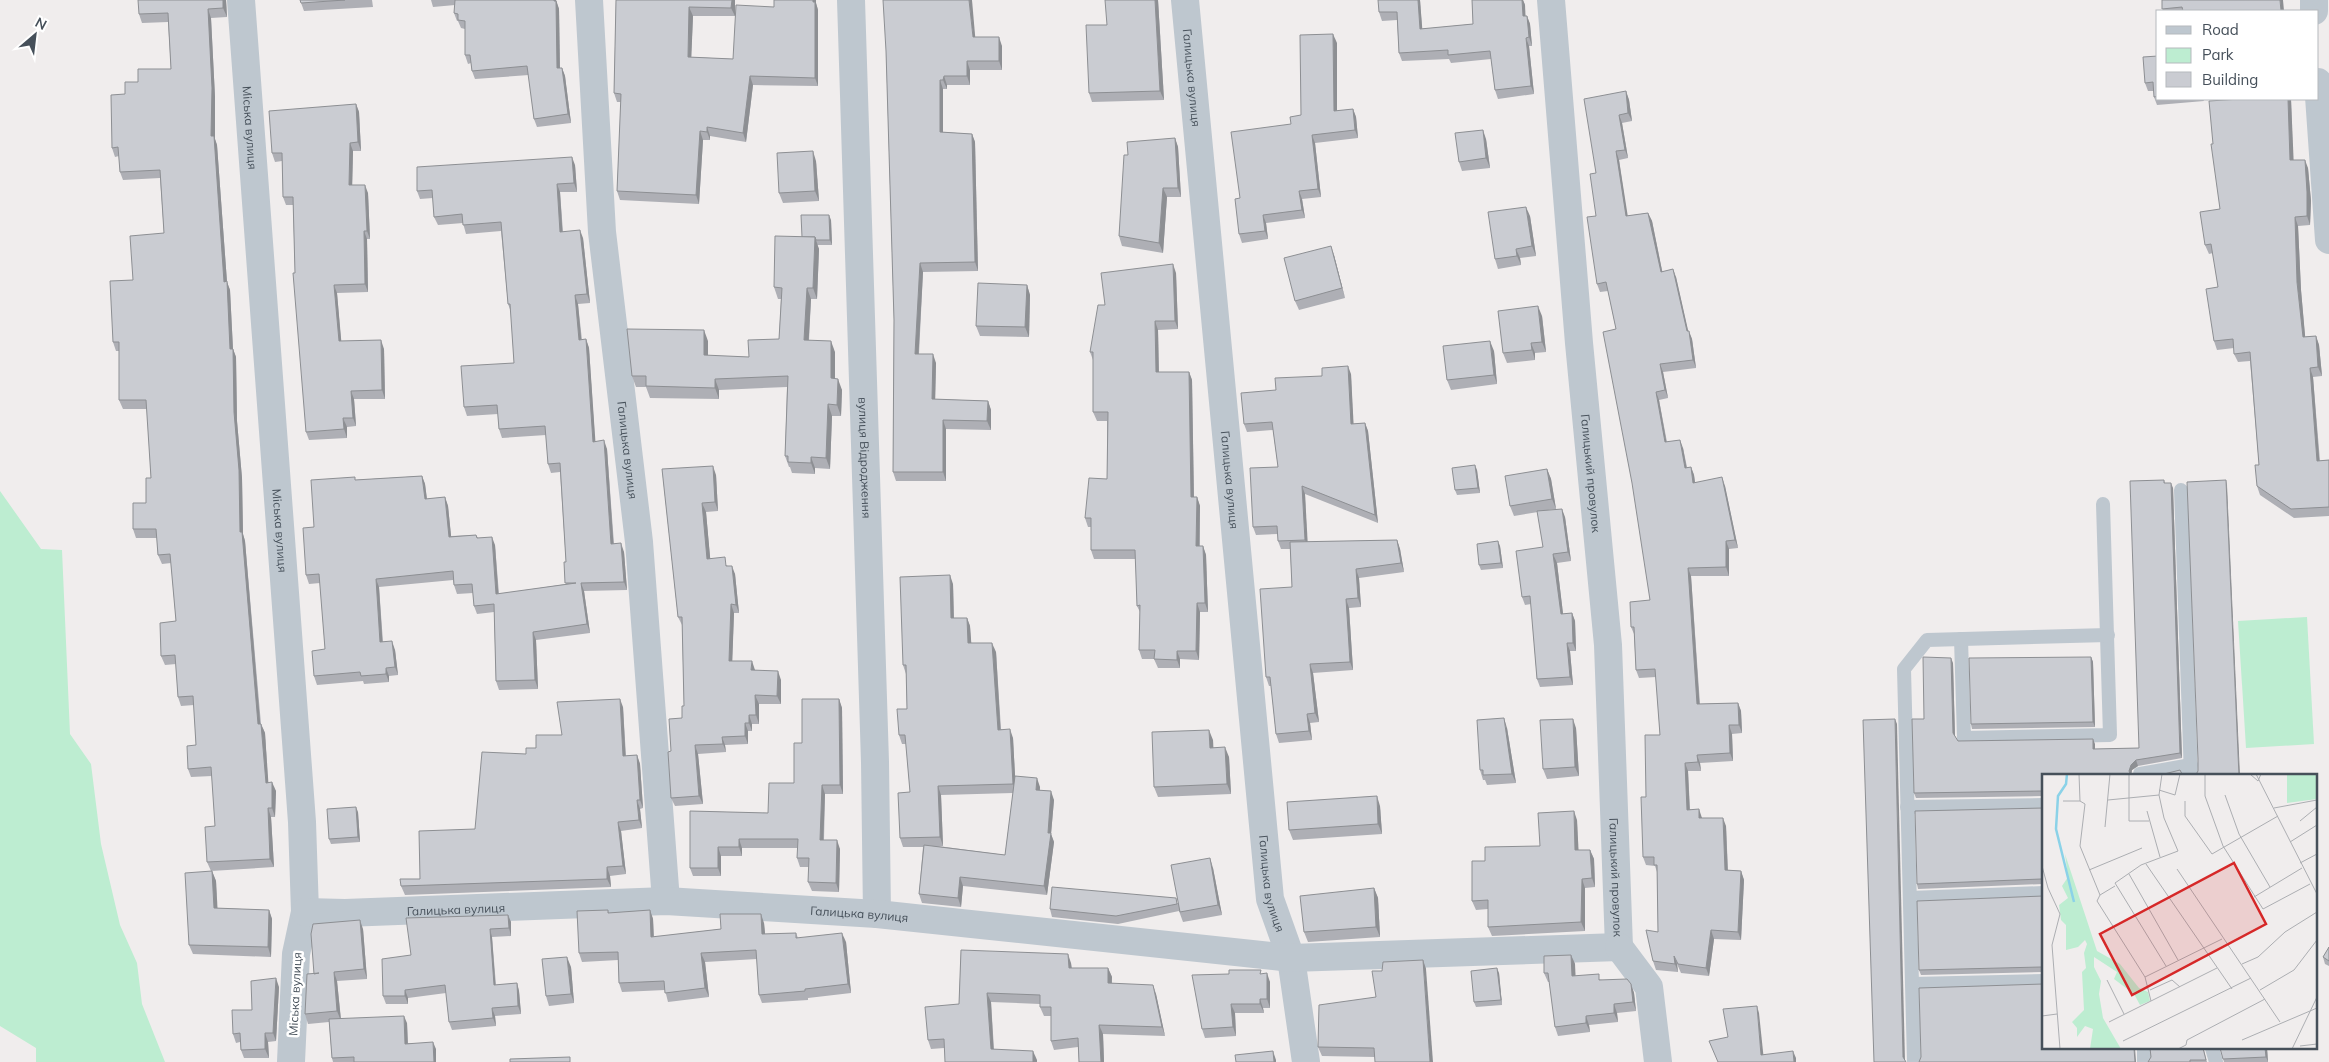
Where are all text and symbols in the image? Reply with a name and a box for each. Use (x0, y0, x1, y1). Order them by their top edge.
north arrow (10, 10, 60, 60)
legend (2156, 10, 2319, 100)
text: N (32, 13, 50, 34)
text: Road (2202, 20, 2239, 39)
street label: Галицька вулиця (1180, 28, 1204, 127)
text: Park (2202, 45, 2234, 64)
text: Building (2202, 70, 2258, 89)
street label: Міська вулиця (240, 85, 261, 170)
street label: вулиця Відродження (856, 397, 875, 519)
street label: Галицька вулиця (615, 400, 641, 500)
street label: Галицький провулок (1578, 413, 1605, 534)
street label: Галицька вулиця (1218, 430, 1242, 530)
street label: Міська вулиця (270, 488, 291, 573)
inset map (2042, 774, 2316, 1050)
street label: Галицький провулок (1607, 817, 1626, 938)
street label: Галицька вулиця (1256, 834, 1289, 934)
street label: Галицька вулиця (406, 900, 505, 918)
street label: Галицька вулиця (810, 902, 909, 925)
street label: Міська вулиця (285, 952, 305, 1036)

